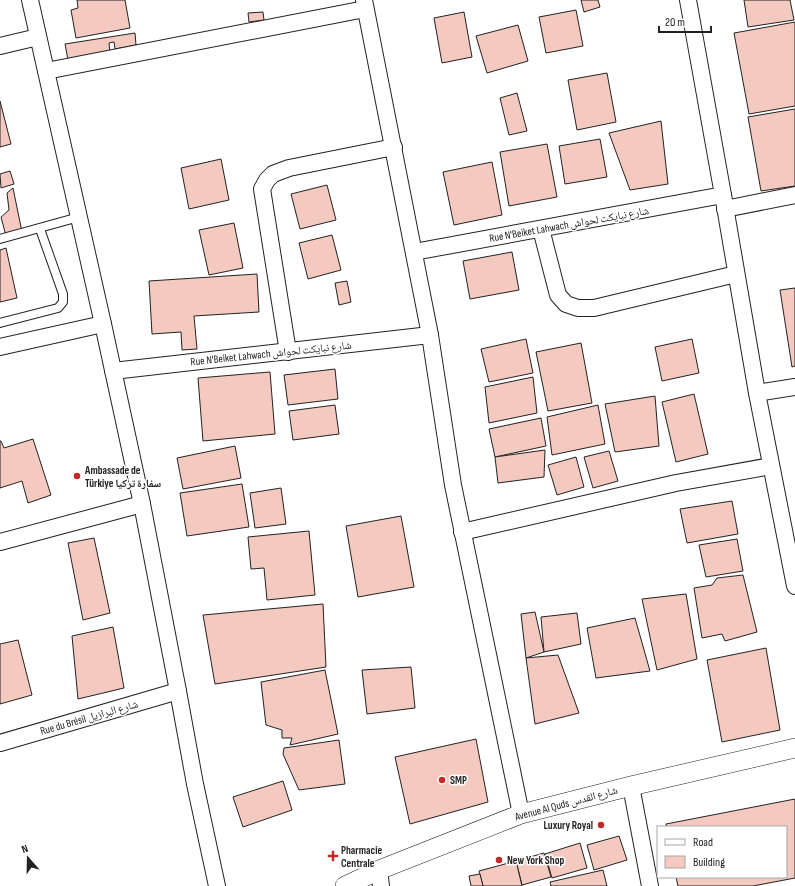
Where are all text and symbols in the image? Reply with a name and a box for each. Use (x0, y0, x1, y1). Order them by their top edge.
scale bar (659, 8, 711, 34)
text: 20 m (665, 15, 685, 30)
street label: Rue N'Beiket Lahwach شارع نبايكت لحواش (488, 204, 650, 245)
street label: Rue N'Beiket Lahwach شارع نبايكت لحواش (190, 339, 352, 368)
place label: Ambassade de Türkiye سفارة تركيا (84, 464, 162, 490)
marker: Ambassade de Türkiye سفارة تركيا (72, 471, 82, 481)
street label: Rue du Brésil شارع البرازيل (39, 697, 140, 738)
place label: SMP (450, 774, 467, 787)
marker: SMP (437, 775, 447, 785)
street label: Avenue Al Quds شارع القدس (512, 784, 619, 824)
place label: Luxury Royal (544, 819, 593, 832)
marker: Luxury Royal (596, 820, 606, 830)
legend (657, 826, 787, 878)
text: Road (693, 835, 713, 850)
north arrow (8, 838, 48, 878)
text: N (20, 842, 30, 856)
place label: Pharmacie Centrale (341, 844, 382, 870)
marker: Pharmacie Centrale (328, 851, 338, 861)
place label: New York Shop (507, 854, 564, 867)
marker: New York Shop (494, 855, 504, 865)
text: Building (693, 855, 725, 870)

